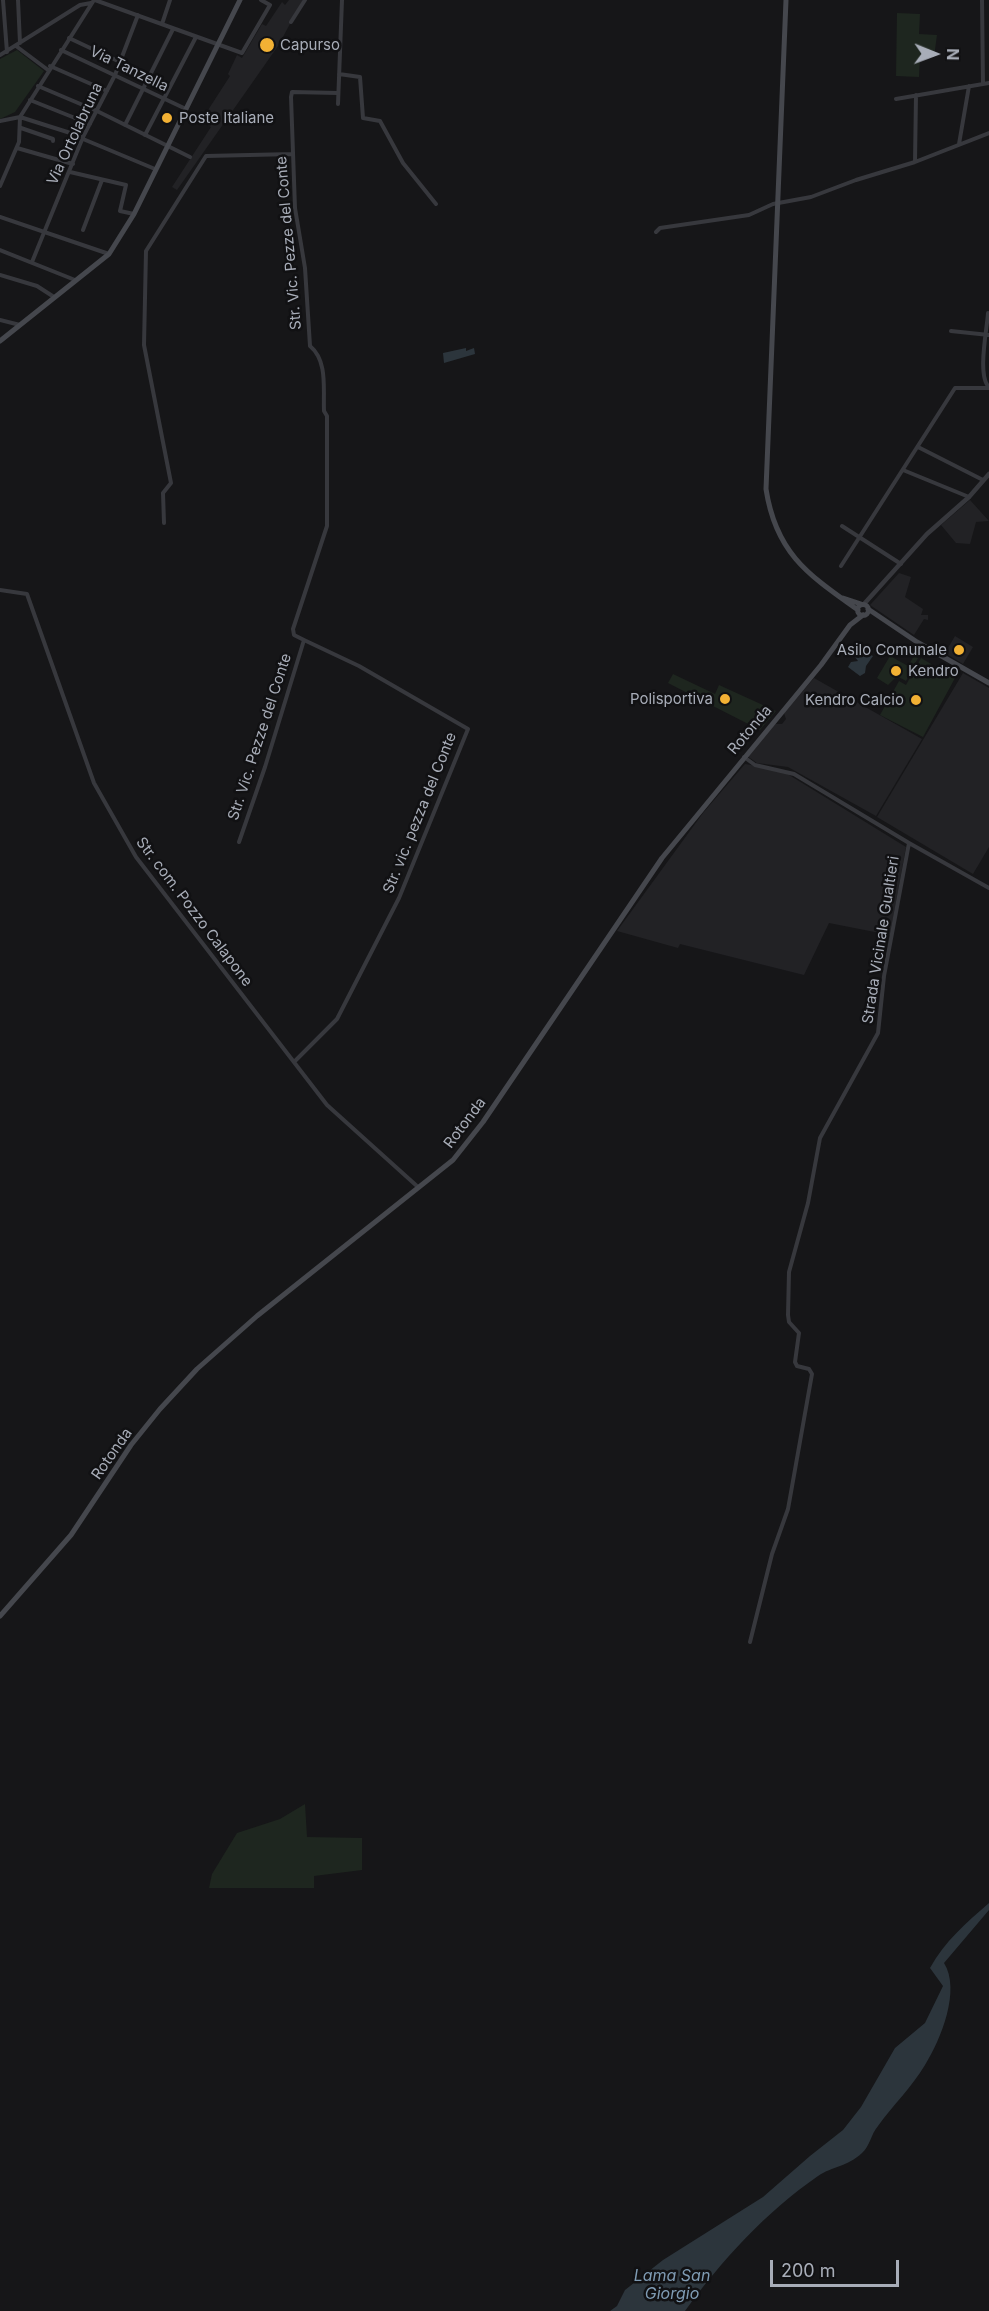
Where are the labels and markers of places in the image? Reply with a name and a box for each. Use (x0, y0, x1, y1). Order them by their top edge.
marker: Capurso (258, 36, 276, 54)
place label: Capurso (280, 36, 340, 54)
place label: Poste Italiane (179, 109, 274, 127)
marker: Poste Italiane (160, 111, 174, 125)
place label: Asilo Comunale (837, 641, 947, 659)
marker: Asilo Comunale (952, 643, 966, 657)
place label: Kendro (908, 662, 959, 680)
marker: Kendro (889, 664, 903, 678)
place label: Polisportiva (630, 690, 713, 708)
place label: Kendro Calcio (805, 691, 904, 709)
marker: Polisportiva (718, 692, 732, 706)
marker: Kendro Calcio (909, 693, 923, 707)

